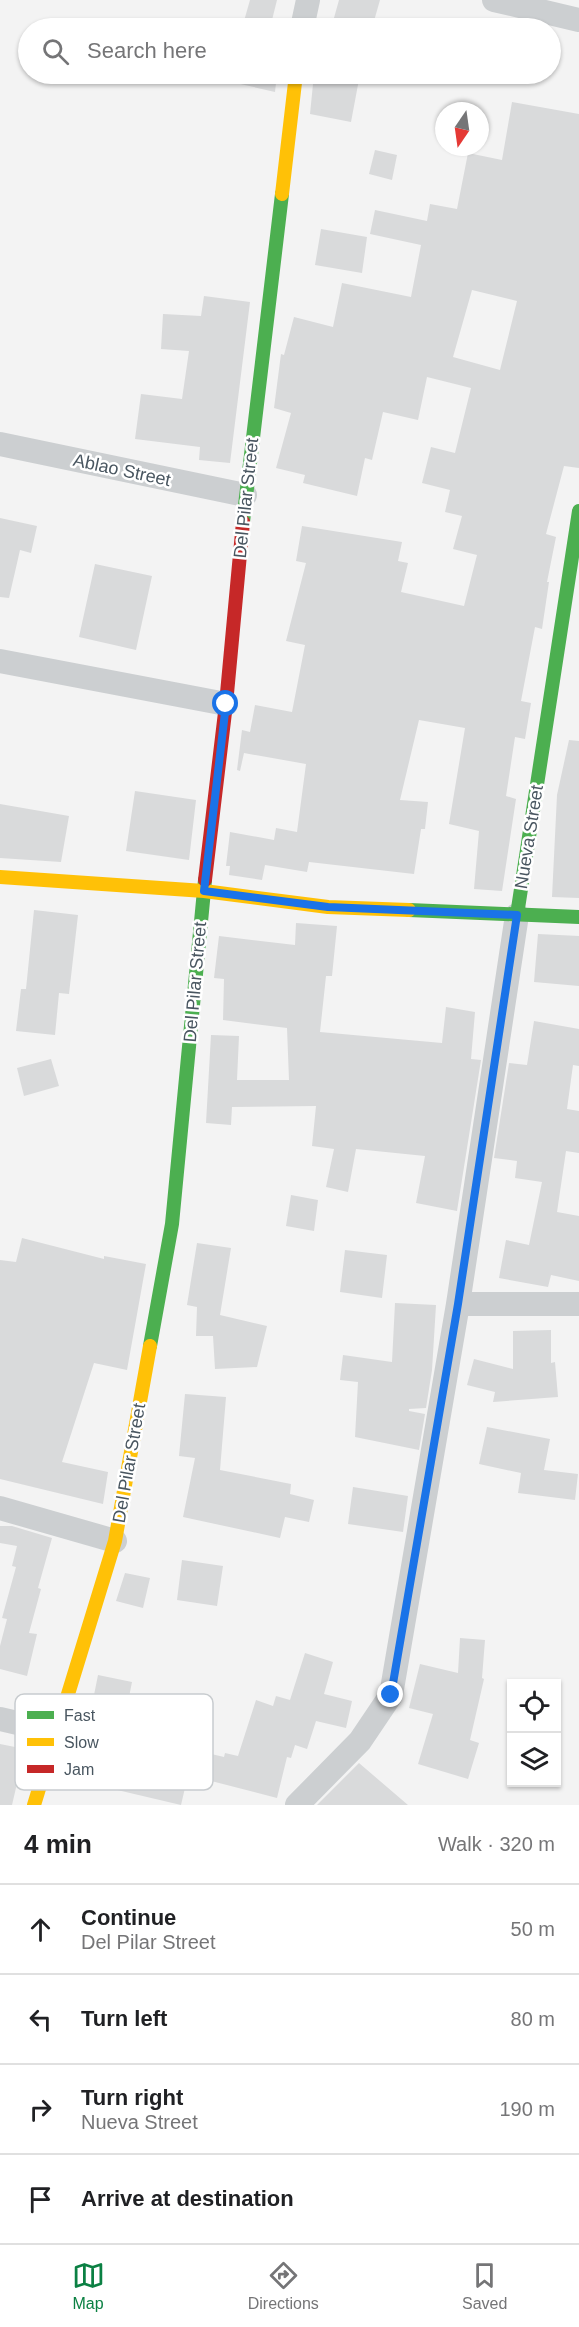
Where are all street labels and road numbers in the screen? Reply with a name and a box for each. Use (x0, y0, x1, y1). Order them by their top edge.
street label: Del Pilar Street (230, 437, 262, 559)
street label: Ablao Street (71, 450, 173, 490)
street label: Nueva Street (511, 784, 547, 890)
street label: Del Pilar Street (180, 921, 210, 1043)
street label: Del Pilar Street (109, 1402, 149, 1524)

